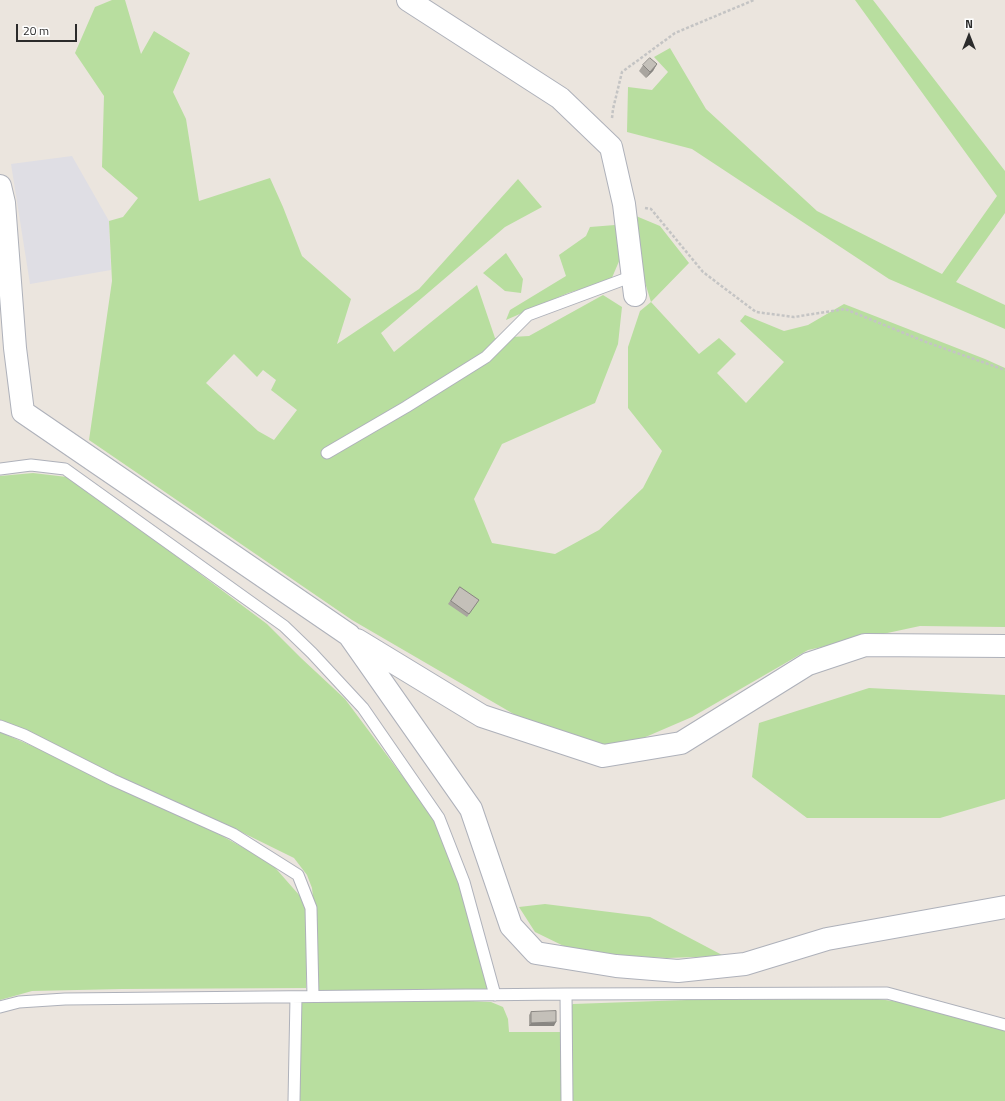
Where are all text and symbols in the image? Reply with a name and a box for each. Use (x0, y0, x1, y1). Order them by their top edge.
scale bar (18, 16, 79, 42)
north arrow (949, 16, 989, 56)
text: N (965, 16, 973, 32)
text: 20 m (23, 21, 49, 40)

